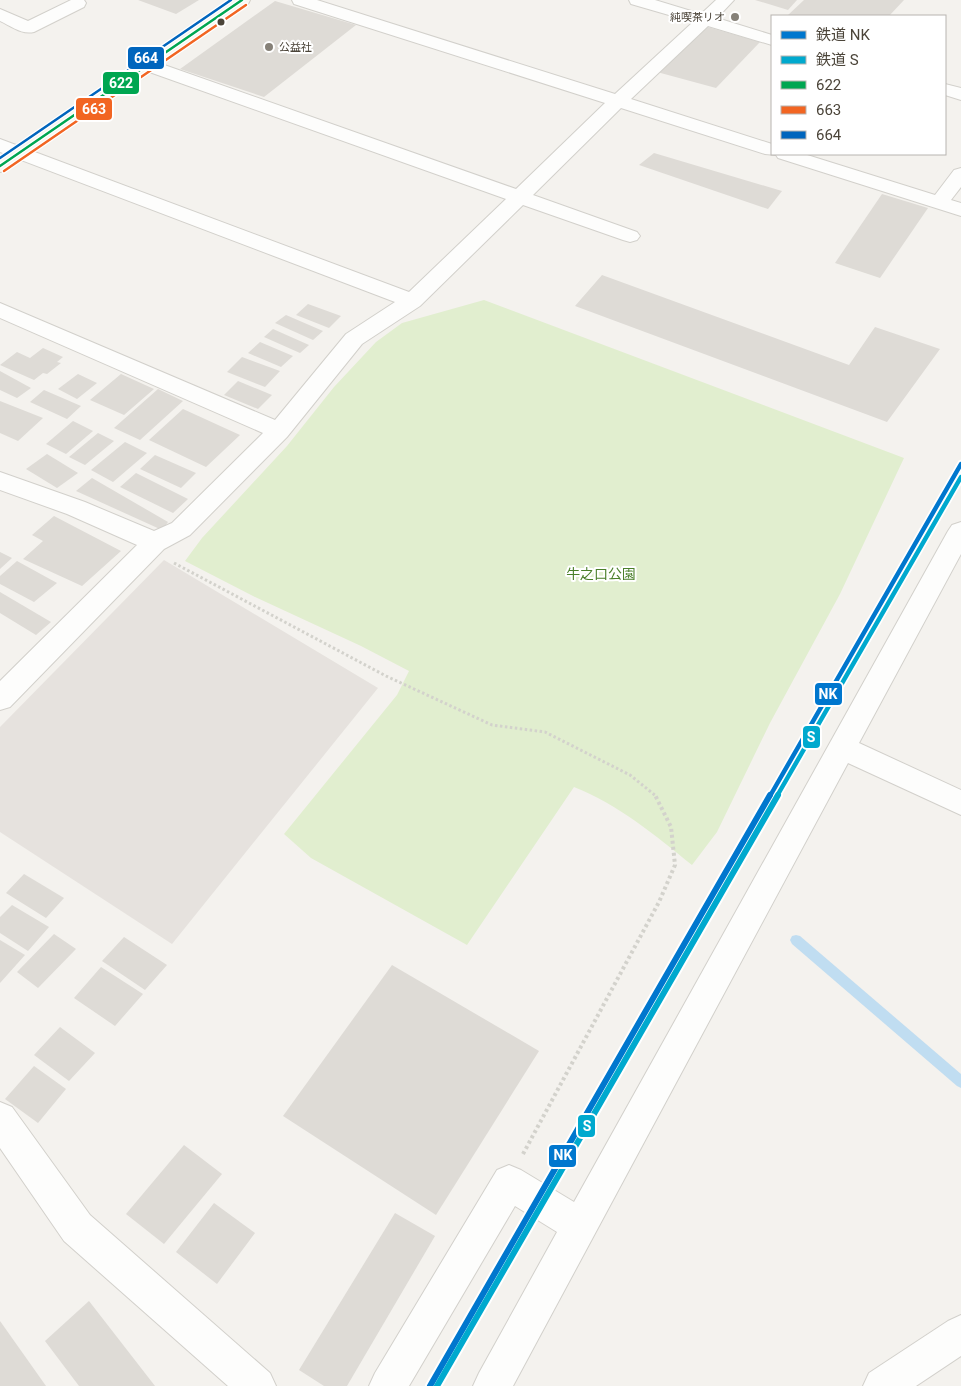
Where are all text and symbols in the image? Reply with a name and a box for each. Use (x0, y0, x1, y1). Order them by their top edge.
place label: 純喫茶リオ (670, 11, 725, 24)
marker: 純喫茶リオ (729, 11, 741, 23)
legend (771, 15, 946, 155)
unlabelled marker (216, 17, 226, 27)
text: 鉄道 NK (816, 26, 870, 44)
marker: 公益社 (263, 41, 275, 53)
place label: 公益社 (279, 41, 312, 54)
line badge: 664 (127, 46, 165, 70)
text: 664 (134, 50, 158, 66)
text: 鉄道 S (816, 51, 859, 69)
line badge: 622 (102, 71, 140, 95)
text: 622 (109, 75, 133, 91)
text: 622 (816, 76, 841, 94)
line badge: 663 (75, 97, 113, 121)
text: 663 (82, 101, 106, 117)
text: 663 (816, 101, 841, 119)
text: 664 (816, 126, 842, 144)
park label: 牛之口公園 (566, 566, 636, 582)
line badge: NK (814, 682, 843, 706)
text: NK (819, 686, 837, 702)
line badge: S (802, 725, 821, 749)
text: S (807, 729, 816, 745)
line badge: S (577, 1114, 596, 1138)
text: S (583, 1118, 592, 1134)
line badge: NK (548, 1144, 577, 1168)
text: NK (554, 1147, 572, 1163)

